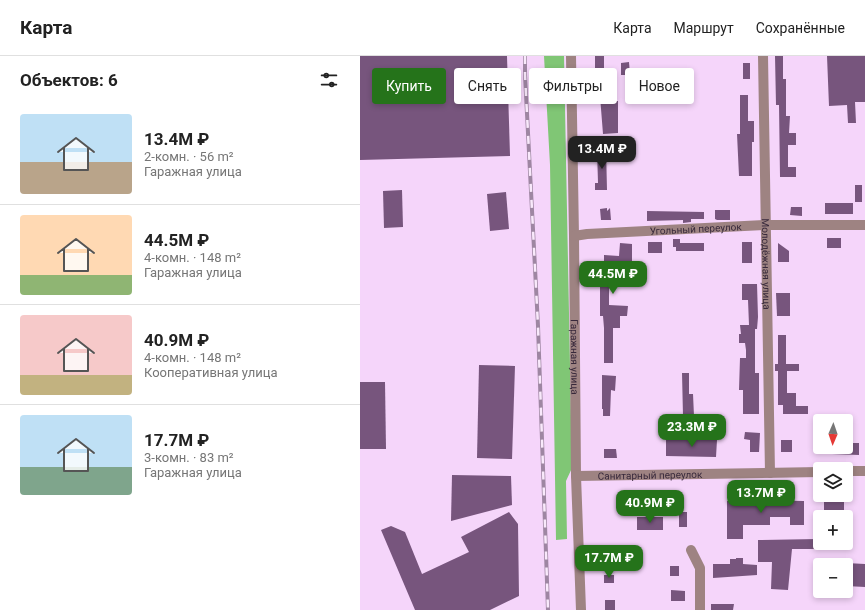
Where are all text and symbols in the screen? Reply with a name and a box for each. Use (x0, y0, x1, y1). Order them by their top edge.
text: Карта (20, 16, 72, 39)
text: Карта (613, 20, 652, 36)
text: Маршрут (674, 20, 734, 36)
text: Сохранённые (756, 20, 845, 36)
chip: Купить (372, 68, 446, 104)
chip: Снять (454, 68, 521, 104)
chip: Фильтры (529, 68, 617, 104)
chip: Новое (625, 68, 694, 104)
icon: filters (318, 69, 340, 91)
text: Объектов: 6 (20, 70, 118, 90)
text: 13.4M ₽ (144, 129, 209, 149)
icon: home (52, 130, 100, 178)
pin: 13.4M ₽ (565, 136, 639, 170)
text: 13.4M ₽ (577, 141, 627, 156)
text: 2-комн. · 56 m² (144, 149, 234, 164)
text: Гаражная улица (144, 164, 242, 179)
street label: Молодёжная улица (760, 218, 773, 310)
street label: Угольный переулок (650, 221, 742, 236)
text: 44.5M ₽ (144, 230, 209, 250)
icon: home (52, 231, 100, 279)
text: 4-комн. · 148 m² (144, 250, 241, 265)
pin: 44.5M ₽ (576, 261, 650, 295)
text: Гаражная улица (144, 265, 242, 280)
text: 44.5M ₽ (588, 266, 638, 281)
street label: Гаражная улица (569, 319, 581, 395)
text: 40.9M ₽ (144, 330, 209, 350)
icon: home (52, 331, 100, 379)
text: 4-комн. · 148 m² (144, 350, 241, 365)
text: Кооперативная улица (144, 365, 277, 380)
pin: 23.3M ₽ (655, 414, 729, 448)
north arrow (813, 414, 853, 454)
map controls (813, 414, 853, 598)
text: 23.3M ₽ (667, 419, 717, 434)
text: 17.7M ₽ (144, 430, 209, 450)
icon: home (52, 431, 100, 479)
text: 3-комн. · 83 m² (144, 450, 234, 465)
button: layers (813, 462, 853, 502)
text: Гаражная улица (144, 465, 242, 480)
street label: Санитарный переулок (598, 468, 703, 481)
pin: 13.7M ₽ (724, 480, 798, 514)
text: 13.7M ₽ (736, 485, 786, 500)
pin: 40.9M ₽ (613, 490, 687, 524)
text: 40.9M ₽ (625, 495, 675, 510)
button: + (813, 510, 853, 550)
pin: 17.7M ₽ (572, 545, 646, 579)
text: 17.7M ₽ (584, 550, 634, 565)
button: − (813, 558, 853, 598)

